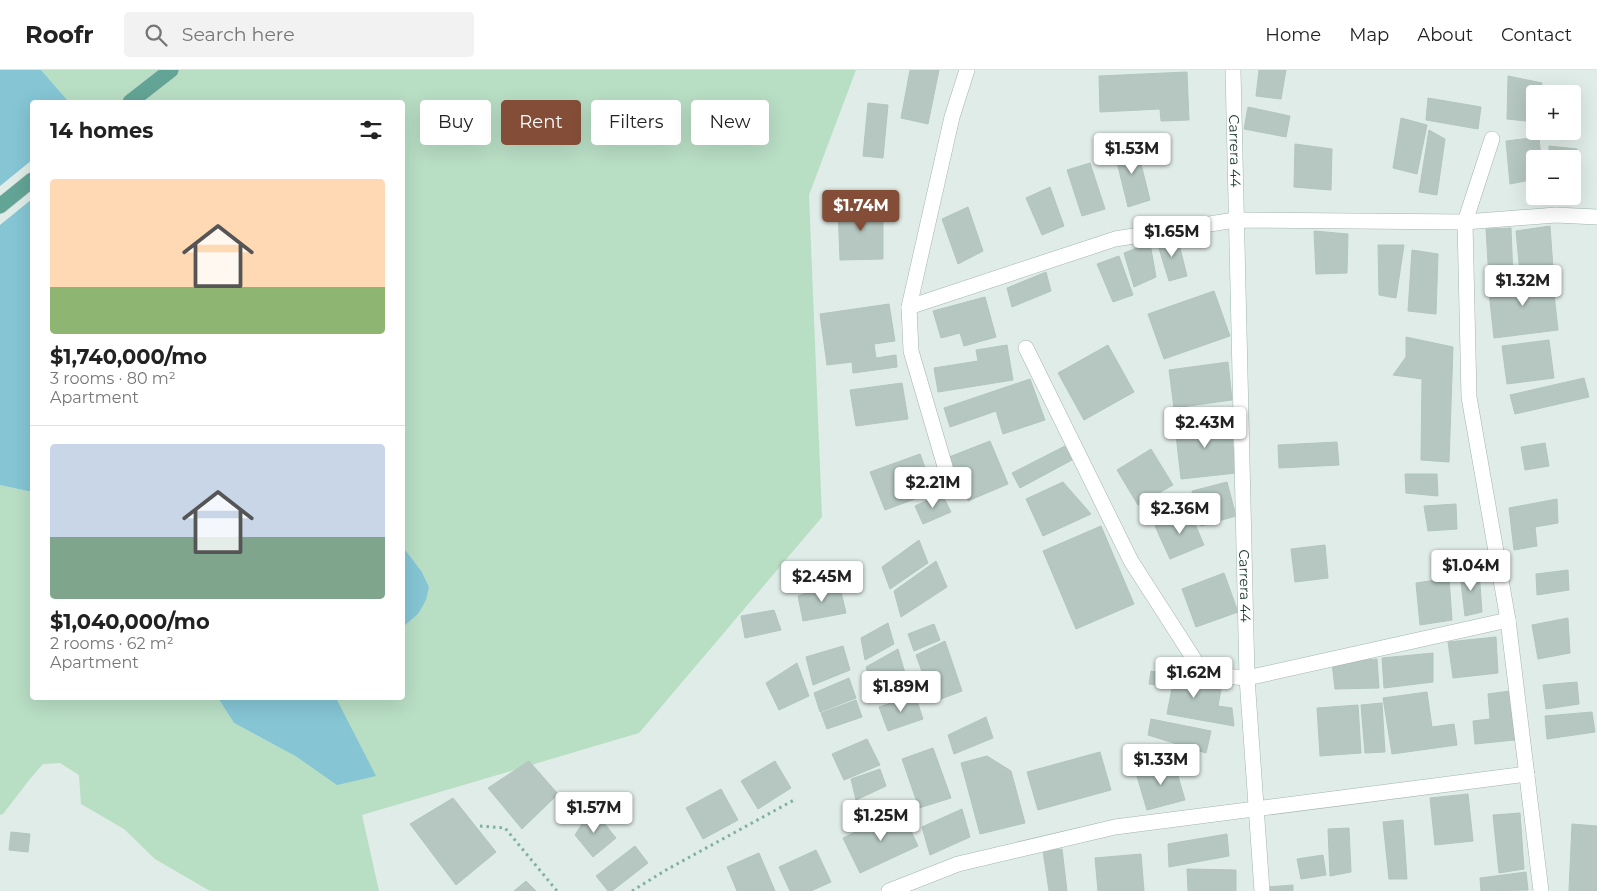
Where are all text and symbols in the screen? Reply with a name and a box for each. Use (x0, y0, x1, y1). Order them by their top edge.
search box (124, 12, 474, 57)
text: Roofr (25, 20, 94, 49)
icon: search (142, 21, 170, 49)
text: Search here (182, 23, 295, 46)
text: Home (1265, 24, 1321, 46)
text: Map (1349, 24, 1389, 46)
text: About (1417, 24, 1473, 46)
text: Contact (1501, 24, 1572, 46)
map controls (1526, 85, 1581, 205)
button: + (1526, 85, 1581, 140)
chip: Buy (420, 100, 491, 145)
chip: Rent (501, 100, 581, 145)
chip: Filters (591, 100, 681, 145)
chip: New (691, 100, 769, 145)
street label: Carrera 44 (1225, 114, 1245, 188)
icon: filters (357, 116, 385, 144)
text: 14 homes (50, 118, 154, 143)
pin: $1.53M (1091, 132, 1173, 175)
text: $1.53M (1105, 139, 1159, 158)
button: − (1526, 150, 1581, 205)
pin: $1.74M (820, 190, 902, 232)
text: $1.74M (833, 196, 889, 215)
icon: home (173, 211, 263, 301)
pin: $1.65M (1131, 216, 1213, 258)
text: $1.65M (1144, 222, 1200, 241)
pin: $1.32M (1482, 264, 1564, 307)
text: $1.32M (1496, 271, 1550, 290)
text: $1,740,000/mo (50, 344, 207, 369)
text: 3 rooms · 80 m² (50, 369, 176, 388)
text: Apartment (50, 388, 139, 407)
pin: $2.43M (1164, 406, 1246, 449)
text: $2.43M (1175, 413, 1235, 432)
pin: $2.21M (892, 466, 974, 509)
text: $2.21M (905, 473, 961, 492)
icon: home (173, 477, 263, 567)
pin: $2.36M (1139, 492, 1221, 535)
text: $2.36M (1150, 499, 1210, 518)
street label: Carrera 44 (1235, 549, 1255, 623)
pin: $1.04M (1430, 550, 1512, 592)
text: $1.04M (1442, 556, 1500, 575)
pin: $2.45M (781, 560, 863, 603)
text: $2.45M (792, 567, 852, 586)
text: $1,040,000/mo (50, 609, 210, 634)
text: 2 rooms · 62 m² (50, 634, 174, 653)
text: Apartment (50, 653, 139, 672)
pin: $1.62M (1153, 656, 1235, 699)
text: $1.62M (1166, 663, 1222, 682)
pin: $1.89M (860, 670, 942, 713)
text: $1.89M (873, 677, 929, 696)
pin: $1.33M (1120, 744, 1202, 786)
text: $1.33M (1134, 750, 1188, 769)
pin: $1.57M (553, 792, 635, 834)
text: $1.57M (566, 798, 622, 817)
pin: $1.25M (840, 800, 922, 842)
text: $1.25M (854, 806, 908, 825)

